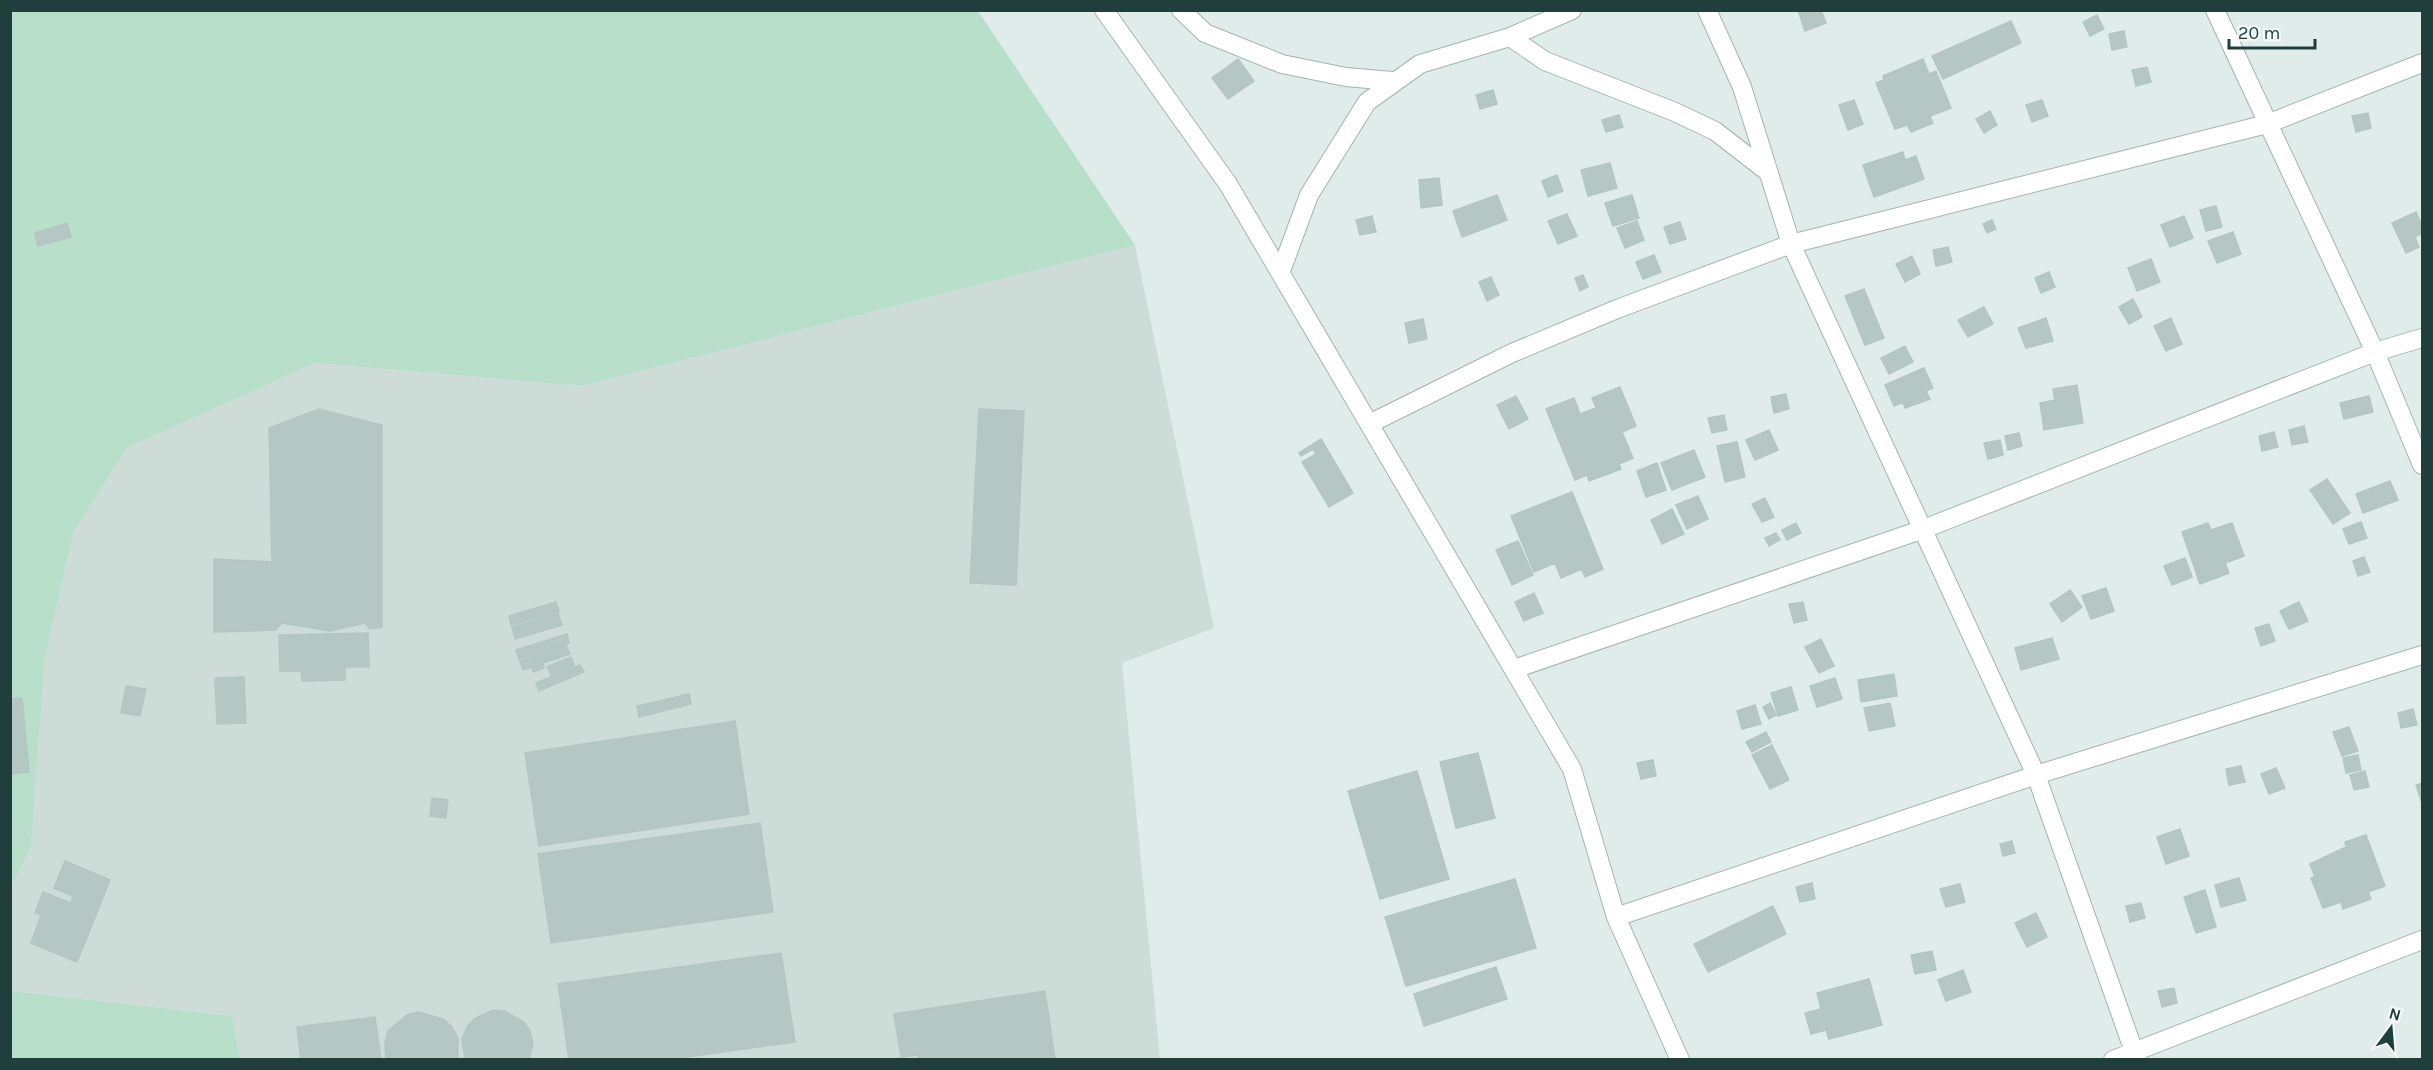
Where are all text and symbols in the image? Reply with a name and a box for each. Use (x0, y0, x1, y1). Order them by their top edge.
scale bar (2229, 12, 2314, 50)
text: 20 m (2238, 22, 2280, 44)
north arrow (2361, 998, 2421, 1058)
text: N (2387, 1003, 2403, 1025)

